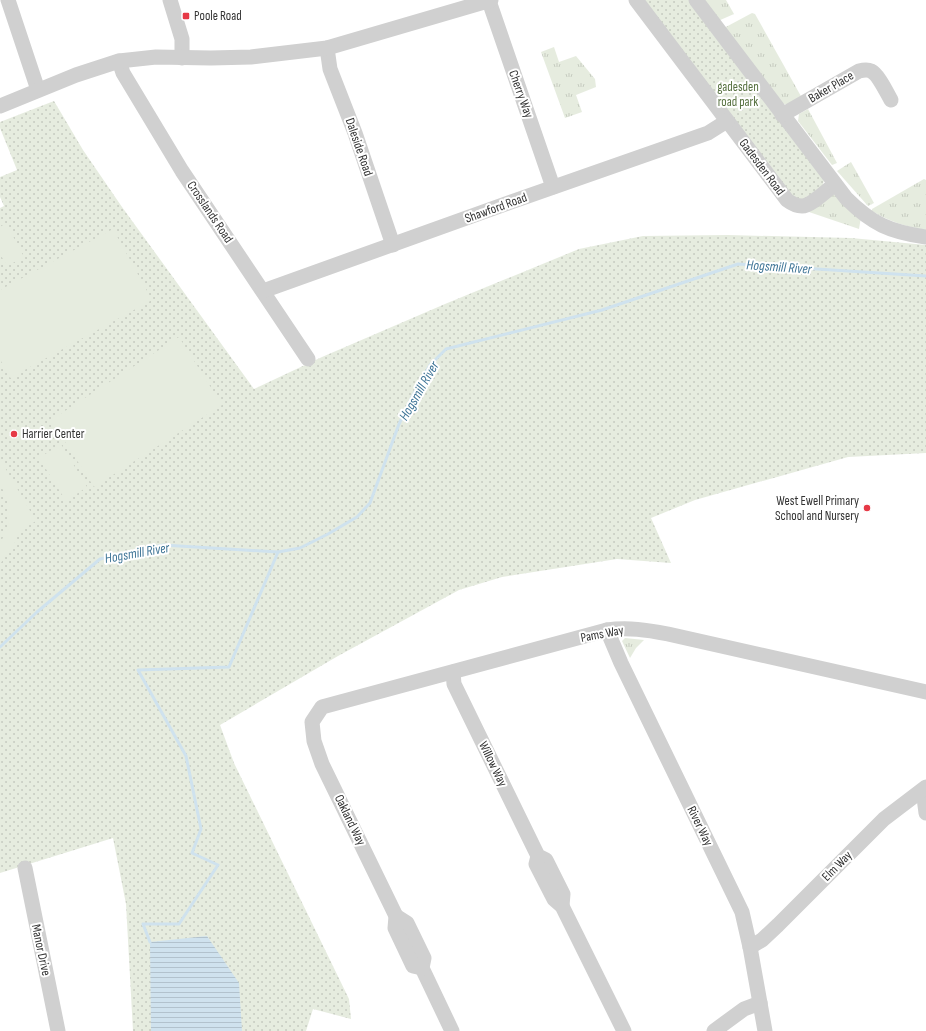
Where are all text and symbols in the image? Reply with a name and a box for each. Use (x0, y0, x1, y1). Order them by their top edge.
place label: Poole Road (194, 8, 242, 24)
marker: Poole Road (181, 11, 191, 21)
street label: Cherry Way (505, 68, 537, 120)
street label: Baker Place (805, 68, 857, 106)
park label: gadesden road park (717, 79, 759, 110)
street label: Daleside Road (342, 116, 376, 178)
street label: Gadesden Road (736, 136, 788, 198)
street label: Crosslands Road (183, 178, 237, 246)
street label: Shawford Road (463, 189, 529, 227)
water label: Hogsmill River (746, 256, 813, 278)
water label: Hogsmill River (395, 358, 443, 424)
place label: Harrier Center (22, 426, 85, 442)
marker: Harrier Center (9, 429, 19, 439)
place label: West Ewell Primary School and Nursery (775, 493, 859, 524)
marker: West Ewell Primary School and Nursery (862, 503, 872, 513)
water label: Hogsmill River (103, 539, 172, 567)
street label: Pams Way (579, 622, 625, 646)
street label: Willow Way (475, 739, 511, 789)
street label: Oakland Way (331, 792, 369, 848)
street label: River Way (684, 803, 716, 849)
street label: Elm Way (819, 848, 855, 884)
street label: Manor Drive (28, 923, 54, 977)

